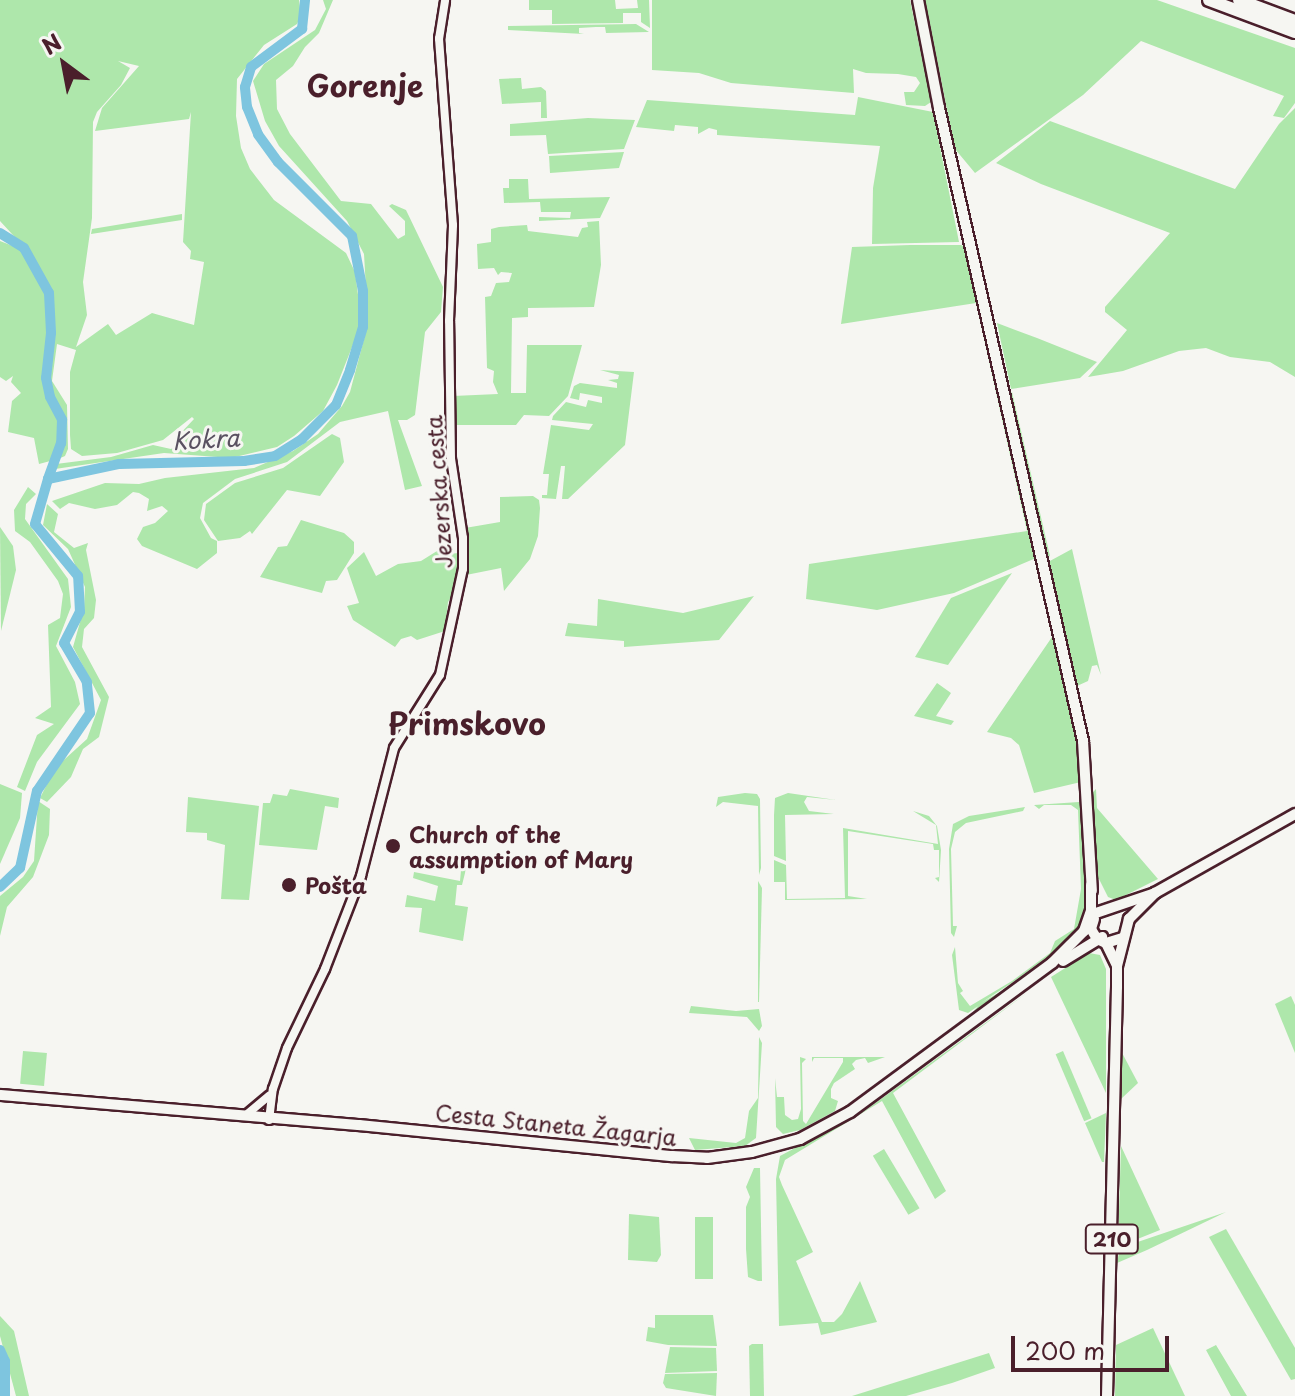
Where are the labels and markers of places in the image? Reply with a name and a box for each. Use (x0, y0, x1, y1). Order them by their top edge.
place label: Church of the assumption of Mary (409, 820, 634, 872)
marker: Church of the assumption of Mary (384, 837, 402, 855)
place label: Pošta (305, 872, 367, 898)
marker: Pošta (280, 876, 298, 894)

